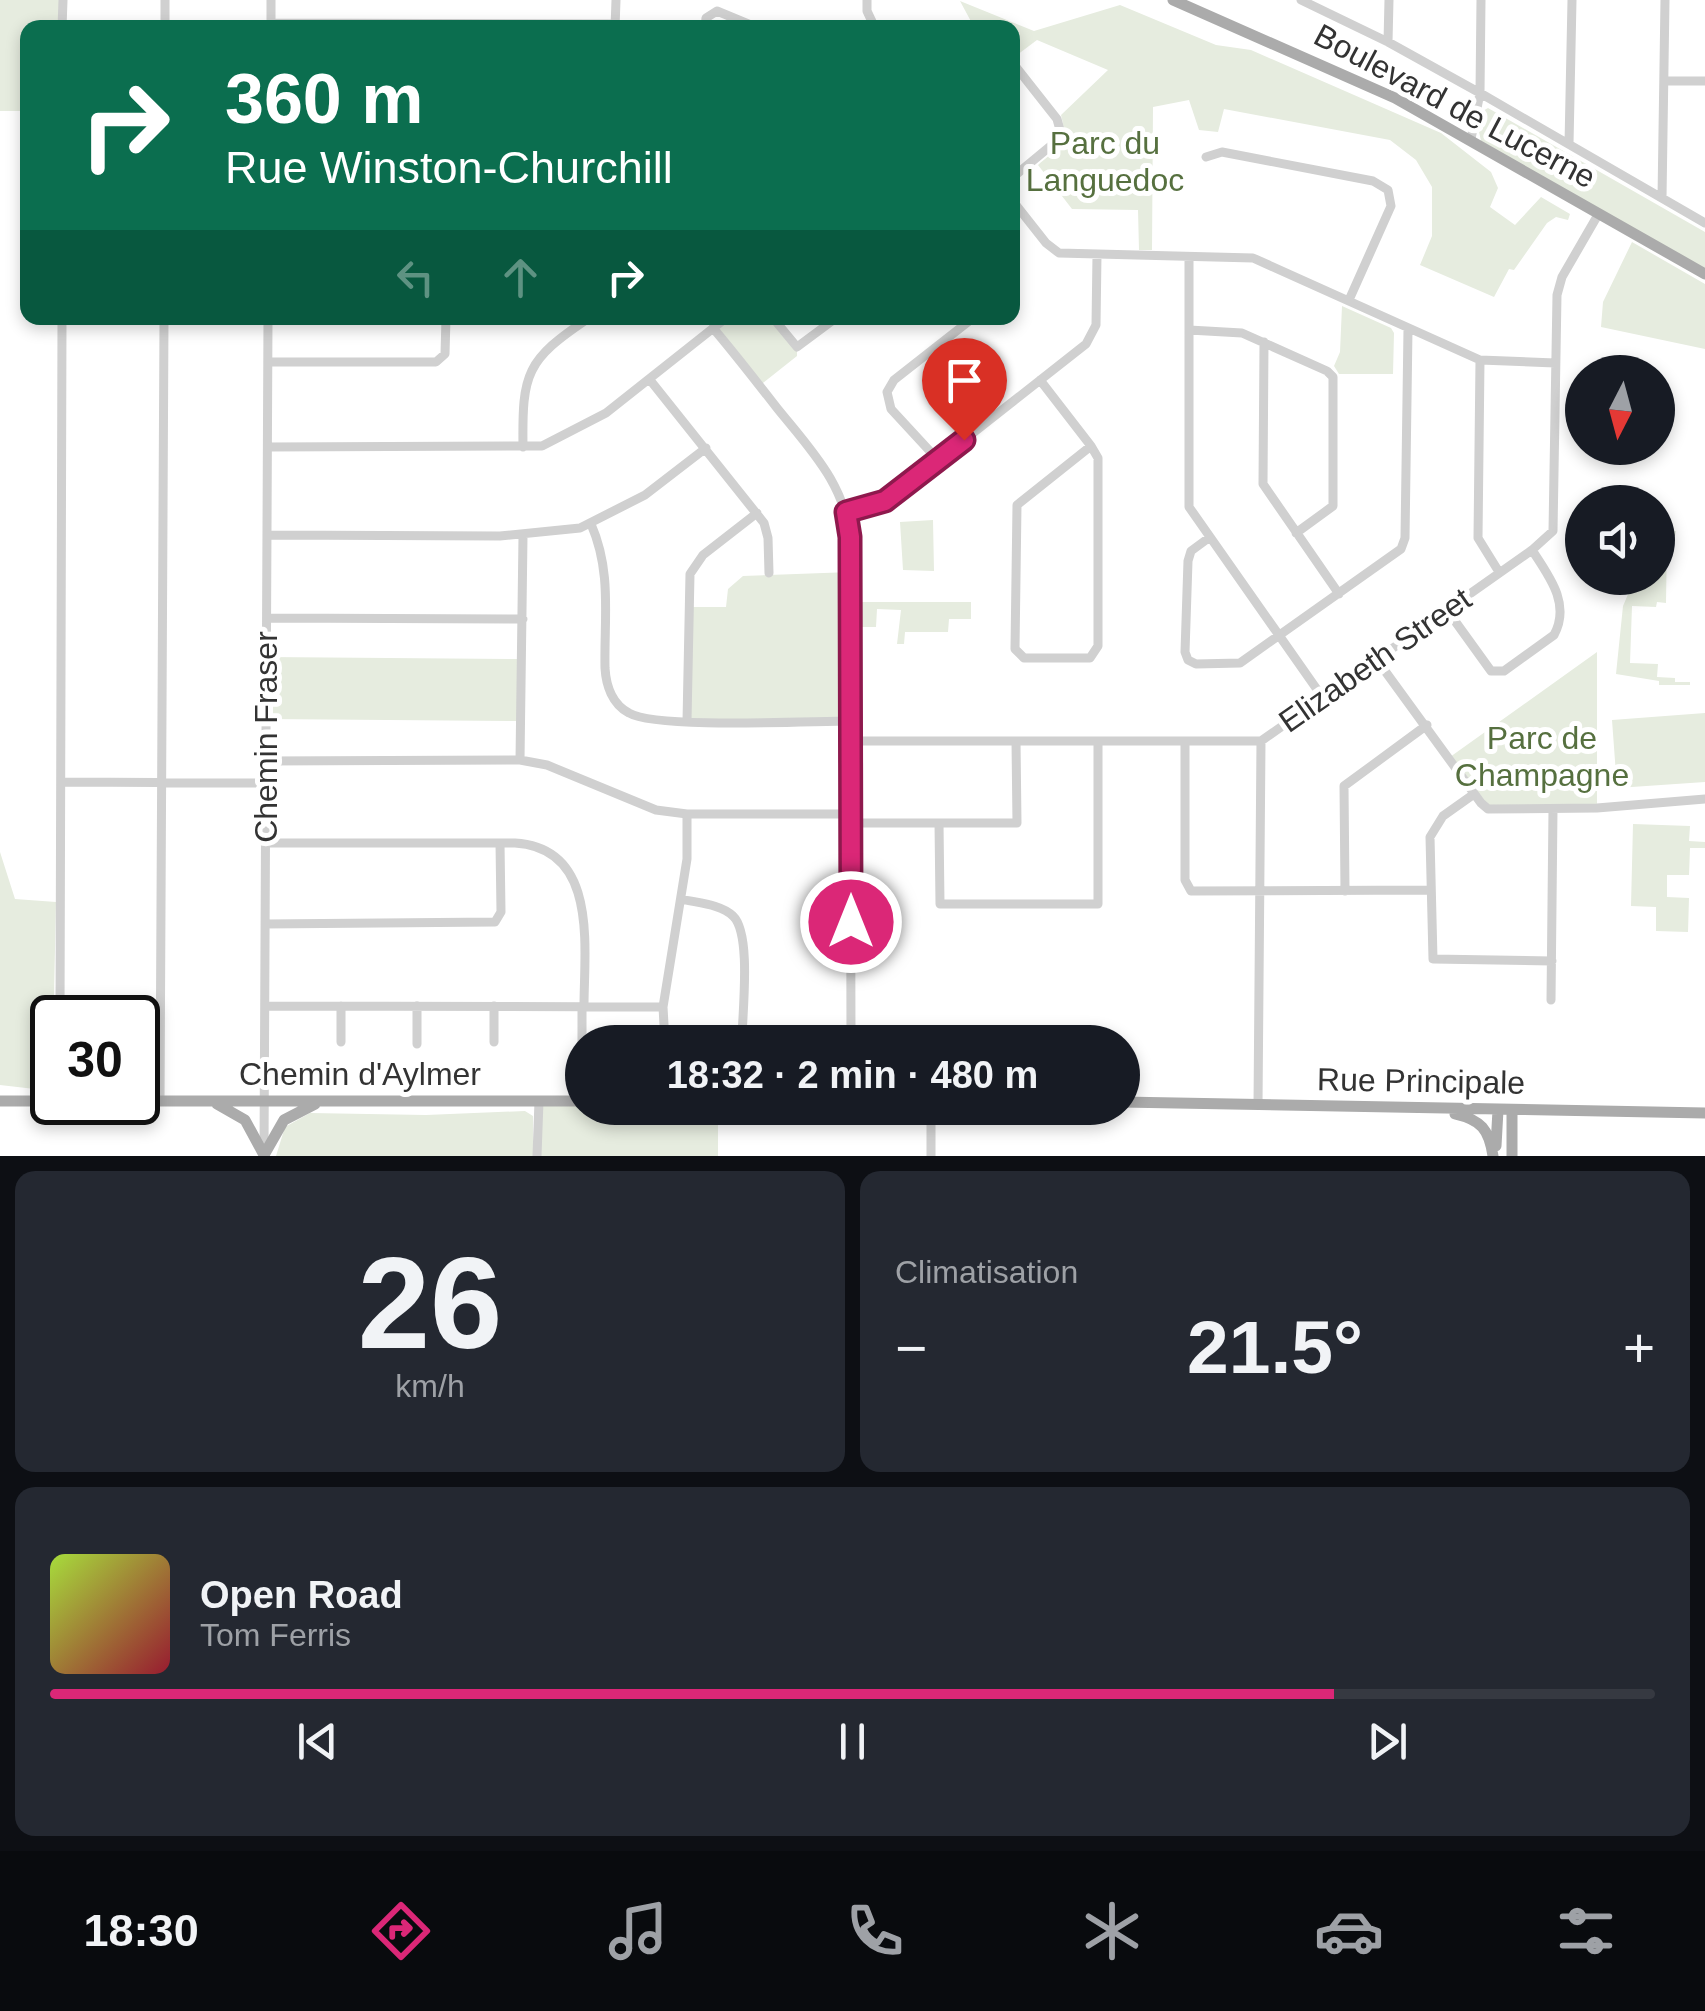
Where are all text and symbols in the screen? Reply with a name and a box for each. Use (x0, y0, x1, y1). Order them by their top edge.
street label: Boulevard de Lucerne (1308, 17, 1602, 195)
icon: right (60, 60, 190, 190)
text: 360 m (225, 60, 423, 138)
park label: Parc du Languedoc (1026, 125, 1184, 198)
text: Rue Winston-Churchill (225, 142, 673, 193)
icon: left (388, 250, 443, 305)
icon: ahead (493, 250, 548, 305)
icon: right (598, 250, 653, 305)
pin (922, 338, 1007, 441)
icon: arrive (937, 353, 992, 408)
north arrow (1565, 355, 1675, 465)
map controls (1565, 355, 1675, 595)
button: sound (1565, 485, 1675, 595)
street label: Elizabeth Street (1272, 580, 1478, 740)
street label: Chemin Fraser (248, 631, 284, 843)
park label: Parc de Champagne (1455, 720, 1629, 793)
position arrow (799, 870, 903, 974)
speed limit sign: 30 (30, 995, 160, 1125)
text: 18:32 · 2 min · 480 m (667, 1054, 1038, 1096)
street label: Chemin d'Aylmer (239, 1056, 481, 1092)
street label: Rue Principale (1317, 1061, 1525, 1101)
text: 26 (358, 1230, 502, 1376)
text: Climatisation (895, 1254, 1078, 1290)
text: 21.5° (1187, 1305, 1363, 1389)
text: − (895, 1317, 927, 1379)
text: + (1623, 1317, 1655, 1379)
text: km/h (395, 1368, 465, 1404)
text: Open Road (200, 1574, 403, 1616)
text: Tom Ferris (200, 1617, 351, 1653)
icon: previous (290, 1714, 345, 1769)
icon: pause (825, 1714, 880, 1769)
icon: next (1360, 1714, 1415, 1769)
icon: directions (366, 1896, 436, 1966)
icon: music (603, 1896, 673, 1966)
icon: phone (840, 1896, 910, 1966)
icon: climate (1077, 1896, 1147, 1966)
icon: car (1314, 1896, 1384, 1966)
icon: filters (1551, 1896, 1621, 1966)
text: 18:30 (84, 1905, 199, 1956)

